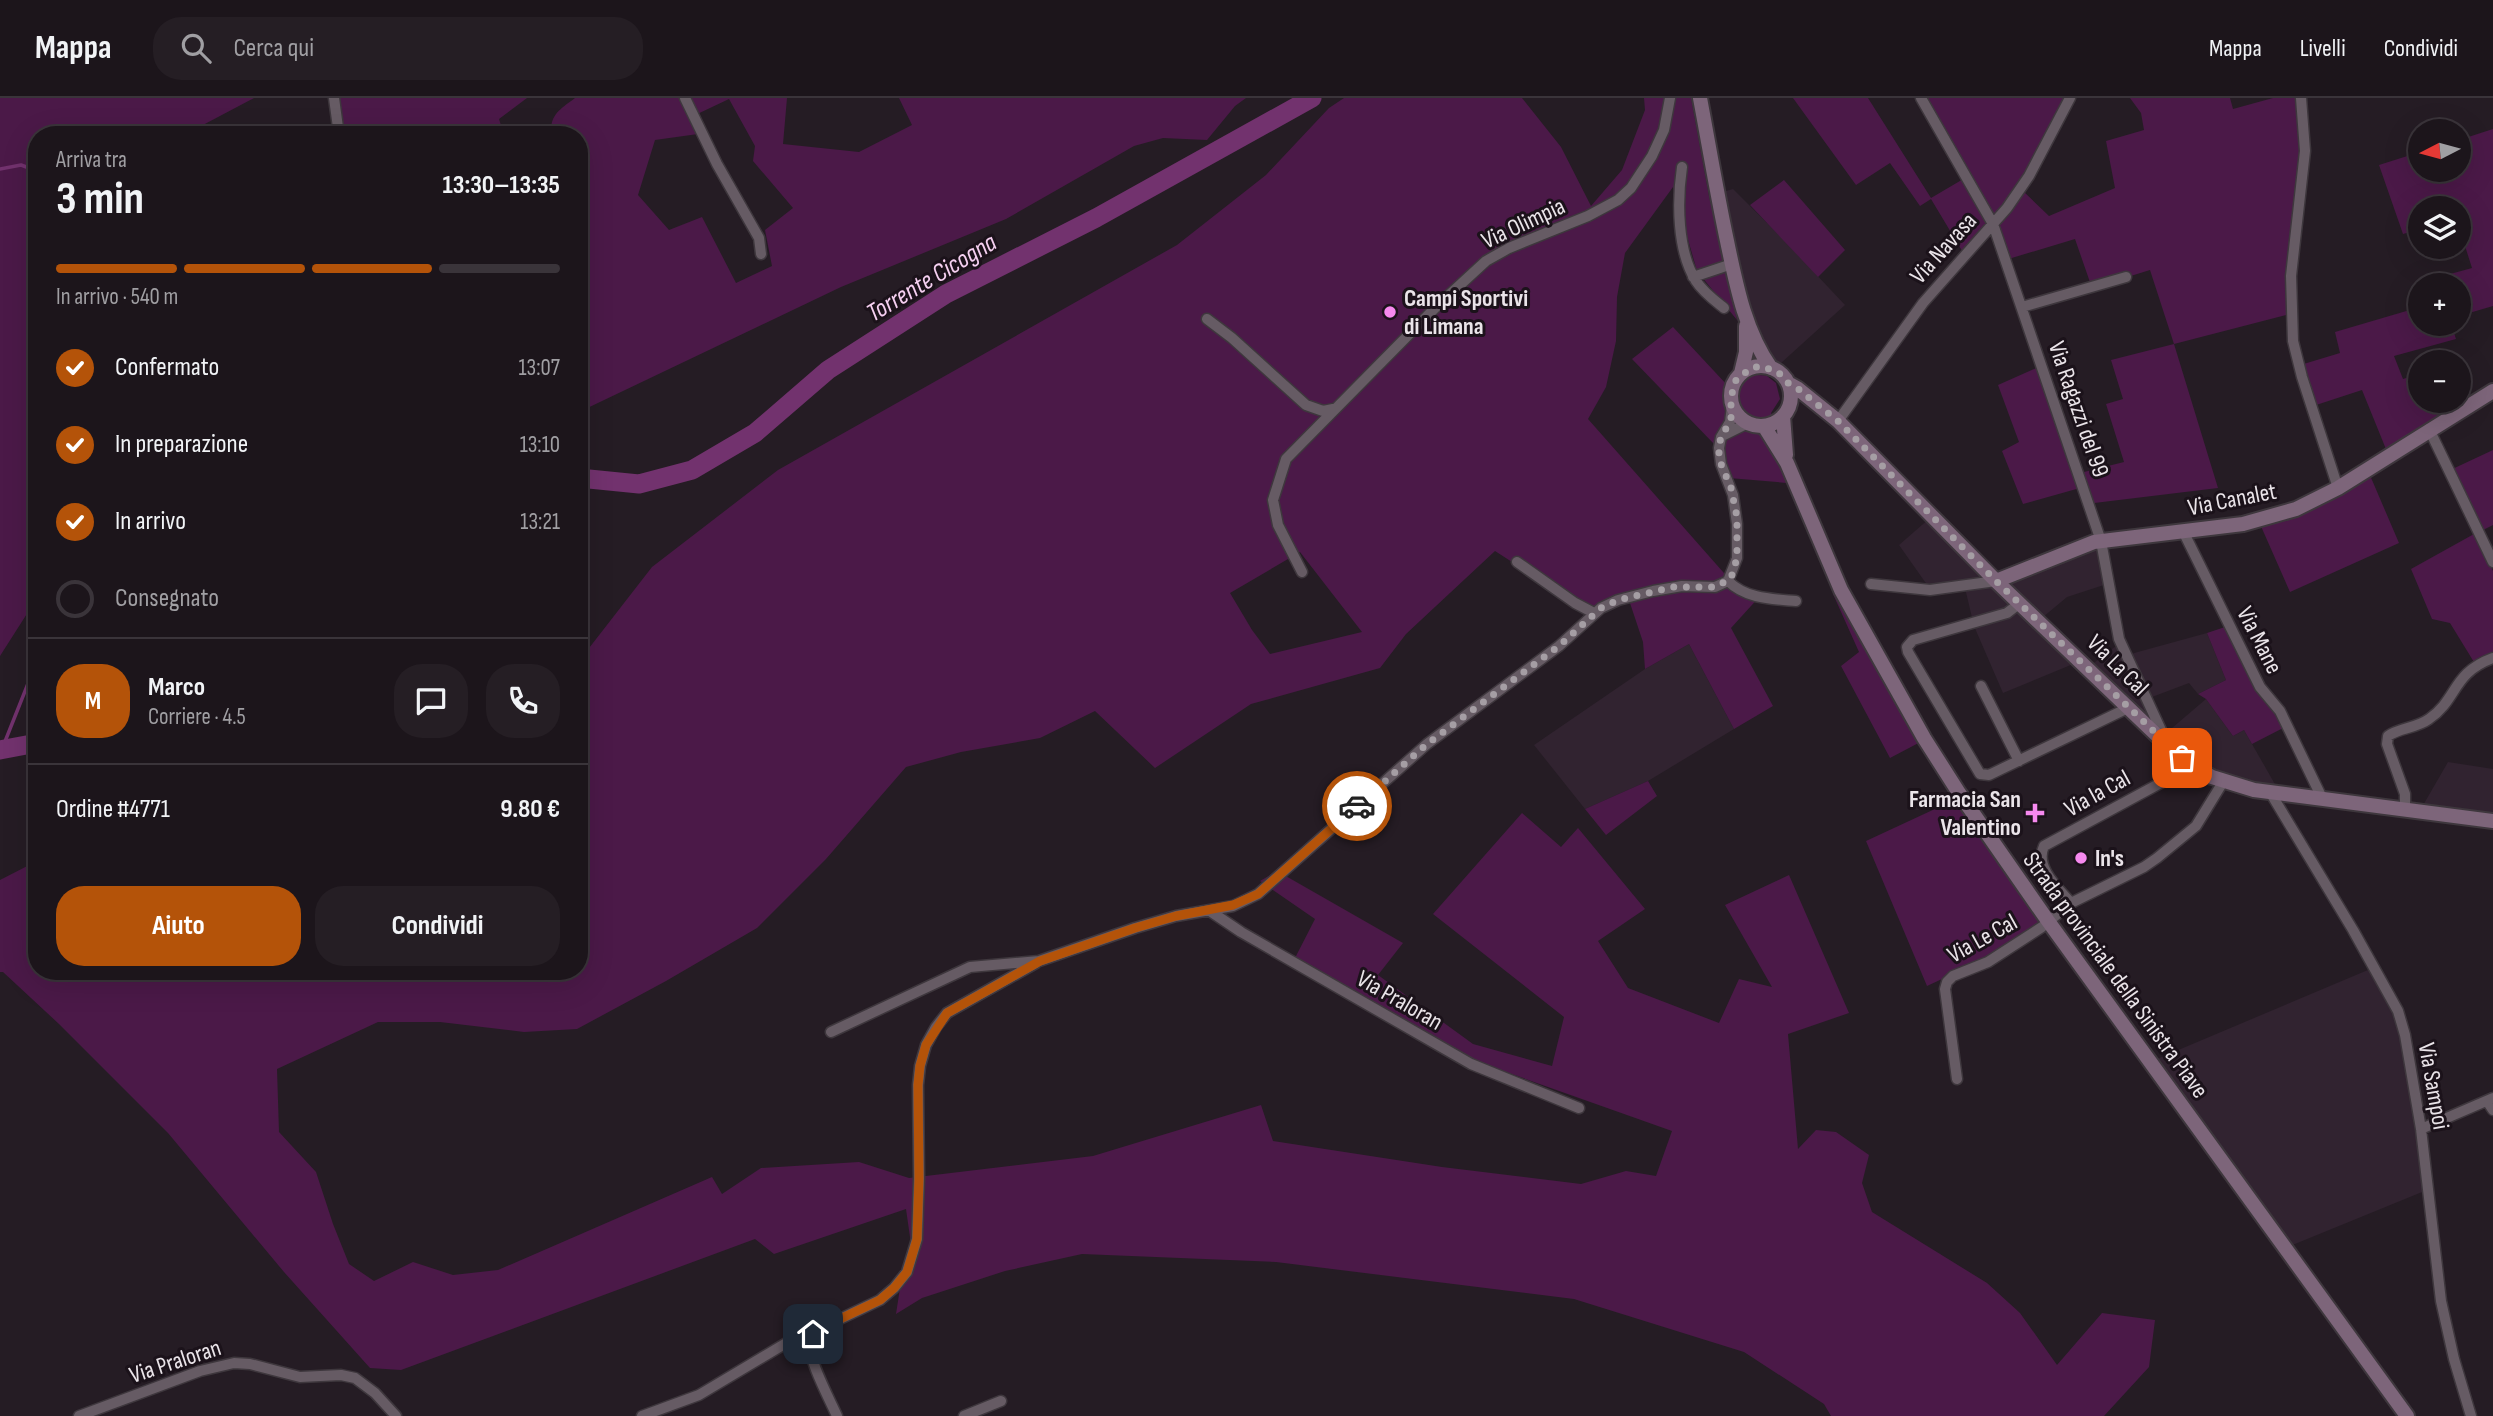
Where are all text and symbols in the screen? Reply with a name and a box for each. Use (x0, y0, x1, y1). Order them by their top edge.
search box (153, 17, 643, 80)
text: Mappa (35, 28, 111, 68)
icon: search (177, 29, 215, 67)
text: Cerca qui (233, 33, 314, 64)
text: Mappa (2209, 34, 2262, 63)
text: Livelli (2300, 34, 2346, 63)
text: Condividi (2384, 34, 2458, 63)
north arrow (2408, 119, 2471, 182)
map controls (2408, 119, 2471, 413)
text: Arriva tra (56, 146, 127, 174)
text: 13:30–13:35 (443, 170, 560, 201)
text: 3 min (56, 172, 144, 227)
street label: Via Olimpia (1477, 192, 1570, 255)
button: layers (2408, 196, 2471, 259)
street label: Via Navasa (1904, 207, 1983, 290)
water label: Torrente Cicogna (861, 227, 1003, 329)
button: + (2408, 273, 2471, 336)
text: In arrivo · 540 m (56, 283, 178, 311)
place label: Campi Sportivi di Limana (1404, 284, 1528, 341)
marker: Campi Sportivi di Limana (1382, 304, 1398, 320)
street label: Via Ragazzi del 99 (2042, 338, 2115, 481)
icon: check (56, 349, 94, 387)
button: − (2408, 350, 2471, 413)
text: Confermato (115, 352, 219, 383)
text: 13:07 (519, 354, 560, 382)
icon: check (56, 426, 94, 464)
text: In preparazione (115, 429, 248, 460)
text: 13:10 (520, 431, 560, 459)
street label: Via Canalet (2185, 477, 2279, 522)
icon: check (56, 503, 94, 541)
text: In arrivo (115, 506, 186, 537)
text: 13:21 (520, 508, 560, 536)
text: Consegnato (115, 583, 219, 614)
street label: Via Mane (2230, 602, 2289, 679)
street label: Via La Cal (2081, 629, 2154, 702)
button: chat (394, 664, 468, 738)
button: phone (486, 664, 560, 738)
text: Marco (148, 672, 205, 703)
text: M (85, 686, 101, 717)
text: Corriere · 4.5 (148, 703, 246, 731)
pin (2152, 728, 2212, 788)
icon: bag (2163, 739, 2201, 777)
street label: Via la Cal (2059, 764, 2135, 823)
courier (1322, 771, 1392, 841)
place label: Farmacia San Valentino (1909, 785, 2021, 842)
icon: car (1338, 787, 1376, 825)
text: Ordine #4771 (56, 794, 170, 825)
text: 9.80 € (500, 794, 560, 825)
marker: Farmacia San Valentino (2027, 805, 2043, 821)
place label: In's (2095, 844, 2124, 873)
street label: Strada provinciale della Sinistra Piave (2017, 847, 2215, 1104)
marker: In's (2073, 850, 2089, 866)
button: Aiuto (56, 886, 301, 966)
button: Condividi (315, 886, 560, 966)
street label: Via Le Cal (1942, 907, 2022, 969)
street label: Via Praloran (1352, 964, 1448, 1037)
street label: Via Sampoi (2412, 1040, 2455, 1132)
pin (783, 1304, 843, 1364)
icon: home (794, 1315, 832, 1353)
street label: Via Praloran (126, 1333, 225, 1390)

